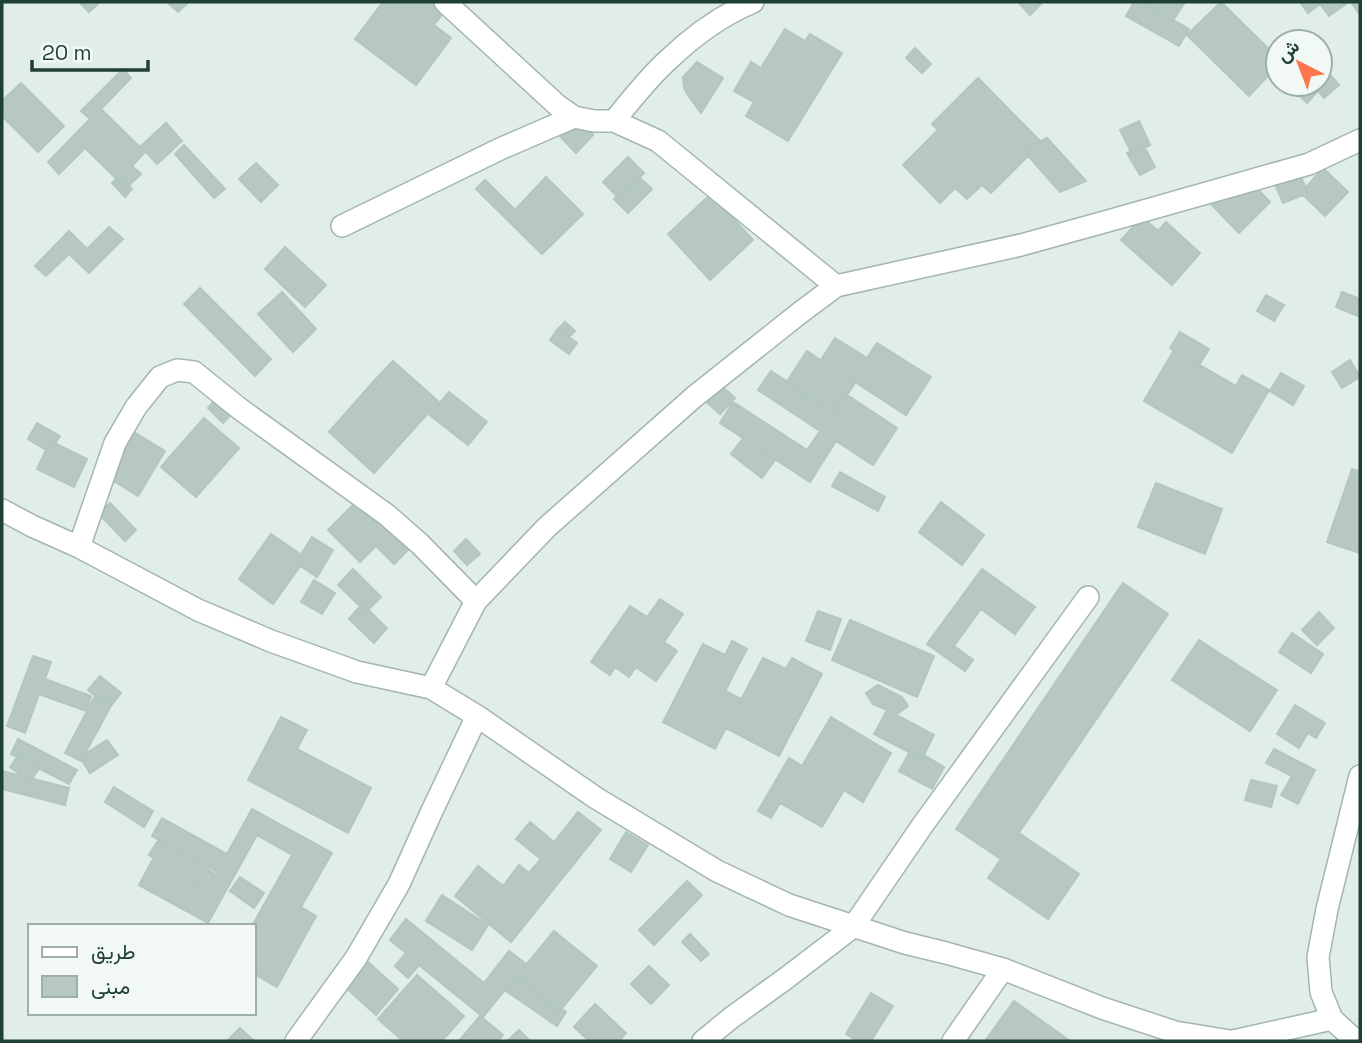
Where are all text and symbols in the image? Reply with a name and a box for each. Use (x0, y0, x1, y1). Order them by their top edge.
scale bar (32, 28, 147, 72)
north arrow (1264, 28, 1334, 98)
text: ش (1271, 34, 1305, 68)
text: 20 m (42, 39, 92, 66)
legend (28, 924, 256, 1015)
text: طريق (91, 938, 136, 965)
text: مبنى (91, 973, 130, 1000)

